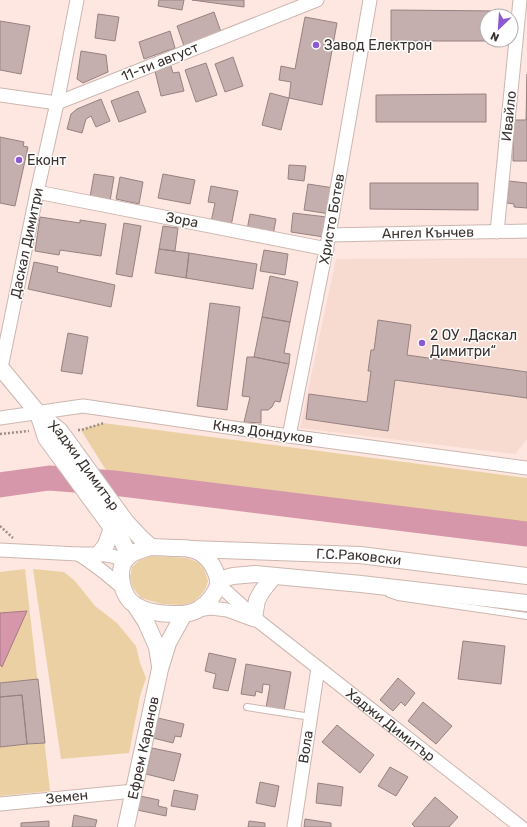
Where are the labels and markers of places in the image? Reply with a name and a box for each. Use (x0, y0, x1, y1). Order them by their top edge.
place label: Завод Електрон (324, 37, 432, 54)
marker: Завод Електрон (311, 40, 321, 50)
place label: Еконт (27, 152, 66, 169)
marker: Еконт (14, 155, 24, 165)
place label: 2 ОУ „Даскал Димитри“ (430, 327, 517, 360)
marker: 2 ОУ „Даскал Димитри“ (417, 338, 427, 348)

